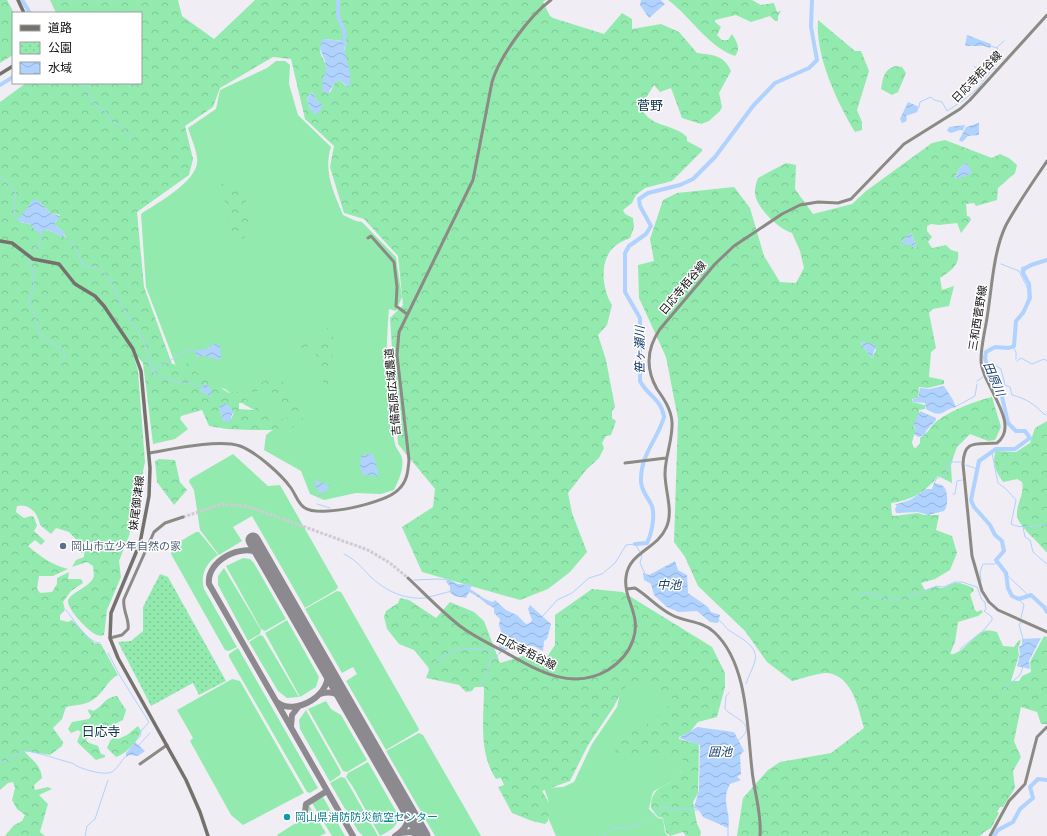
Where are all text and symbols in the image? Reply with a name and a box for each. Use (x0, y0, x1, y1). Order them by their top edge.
legend (12, 12, 142, 84)
text: 道路 (48, 21, 72, 35)
text: 公園 (48, 41, 72, 55)
street label: 日応寺栢谷線 (949, 49, 1005, 105)
text: 水域 (48, 61, 72, 75)
district label: 菅野 (637, 98, 663, 113)
street label: 日応寺栢谷線 (657, 259, 709, 317)
street label: 三和西菅野線 (966, 284, 990, 352)
water label: 笹ヶ瀬川 (633, 324, 647, 374)
street label: 吉備高原広域農道 (383, 348, 403, 436)
water label: 田原川 (981, 360, 1008, 400)
street label: 妹尾御津線 (127, 475, 147, 531)
place label: 岡山市立少年自然の家 (71, 540, 181, 553)
marker: 岡山市立少年自然の家 (58, 541, 68, 551)
water label: 中池 (657, 578, 682, 592)
street label: 日応寺栢谷線 (494, 631, 558, 673)
district label: 日応寺 (81, 724, 121, 739)
water label: 囲池 (708, 745, 733, 759)
place label: 岡山県消防防災航空センター (295, 811, 438, 824)
marker: 岡山県消防防災航空センター (282, 812, 292, 822)

